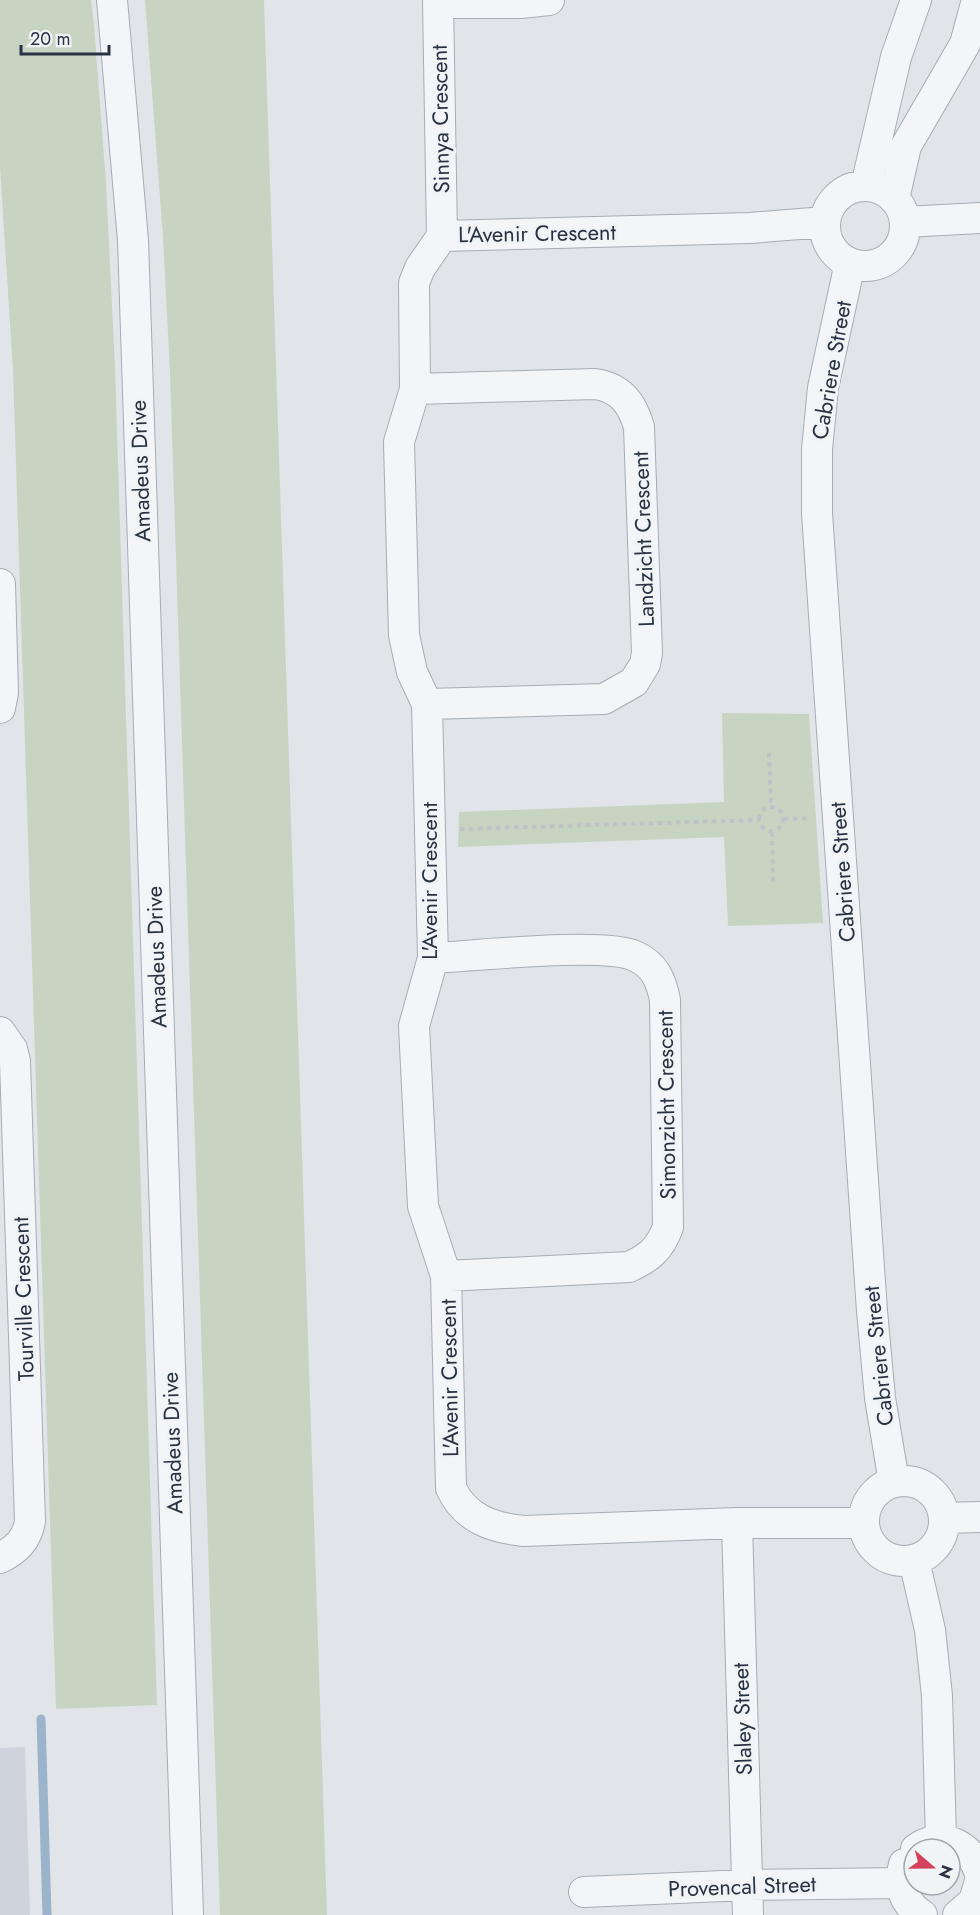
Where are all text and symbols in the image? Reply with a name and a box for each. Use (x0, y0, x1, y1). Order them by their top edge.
scale bar (21, 18, 110, 56)
text: 20 m (30, 26, 70, 52)
street label: Sinnya Crescent (423, 44, 457, 194)
street label: L'Avenir Crescent (458, 216, 617, 250)
street label: Cabriere Street (803, 297, 859, 442)
street label: Amadeus Drive (122, 399, 158, 543)
street label: Landzicht Crescent (624, 450, 662, 627)
street label: Cabriere Street (821, 800, 863, 943)
street label: L'Avenir Crescent (413, 802, 445, 960)
street label: Amadeus Drive (138, 885, 174, 1029)
street label: Simonzicht Crescent (648, 1009, 684, 1200)
street label: Tourville Crescent (4, 1216, 42, 1382)
street label: Cabriere Street (855, 1284, 901, 1428)
street label: L'Avenir Crescent (432, 1298, 466, 1457)
street label: Amadeus Drive (154, 1371, 190, 1515)
street label: Slaley Street (724, 1661, 760, 1776)
north arrow (902, 1837, 962, 1897)
text: N (933, 1862, 959, 1882)
street label: Provencal Street (667, 1867, 817, 1905)

